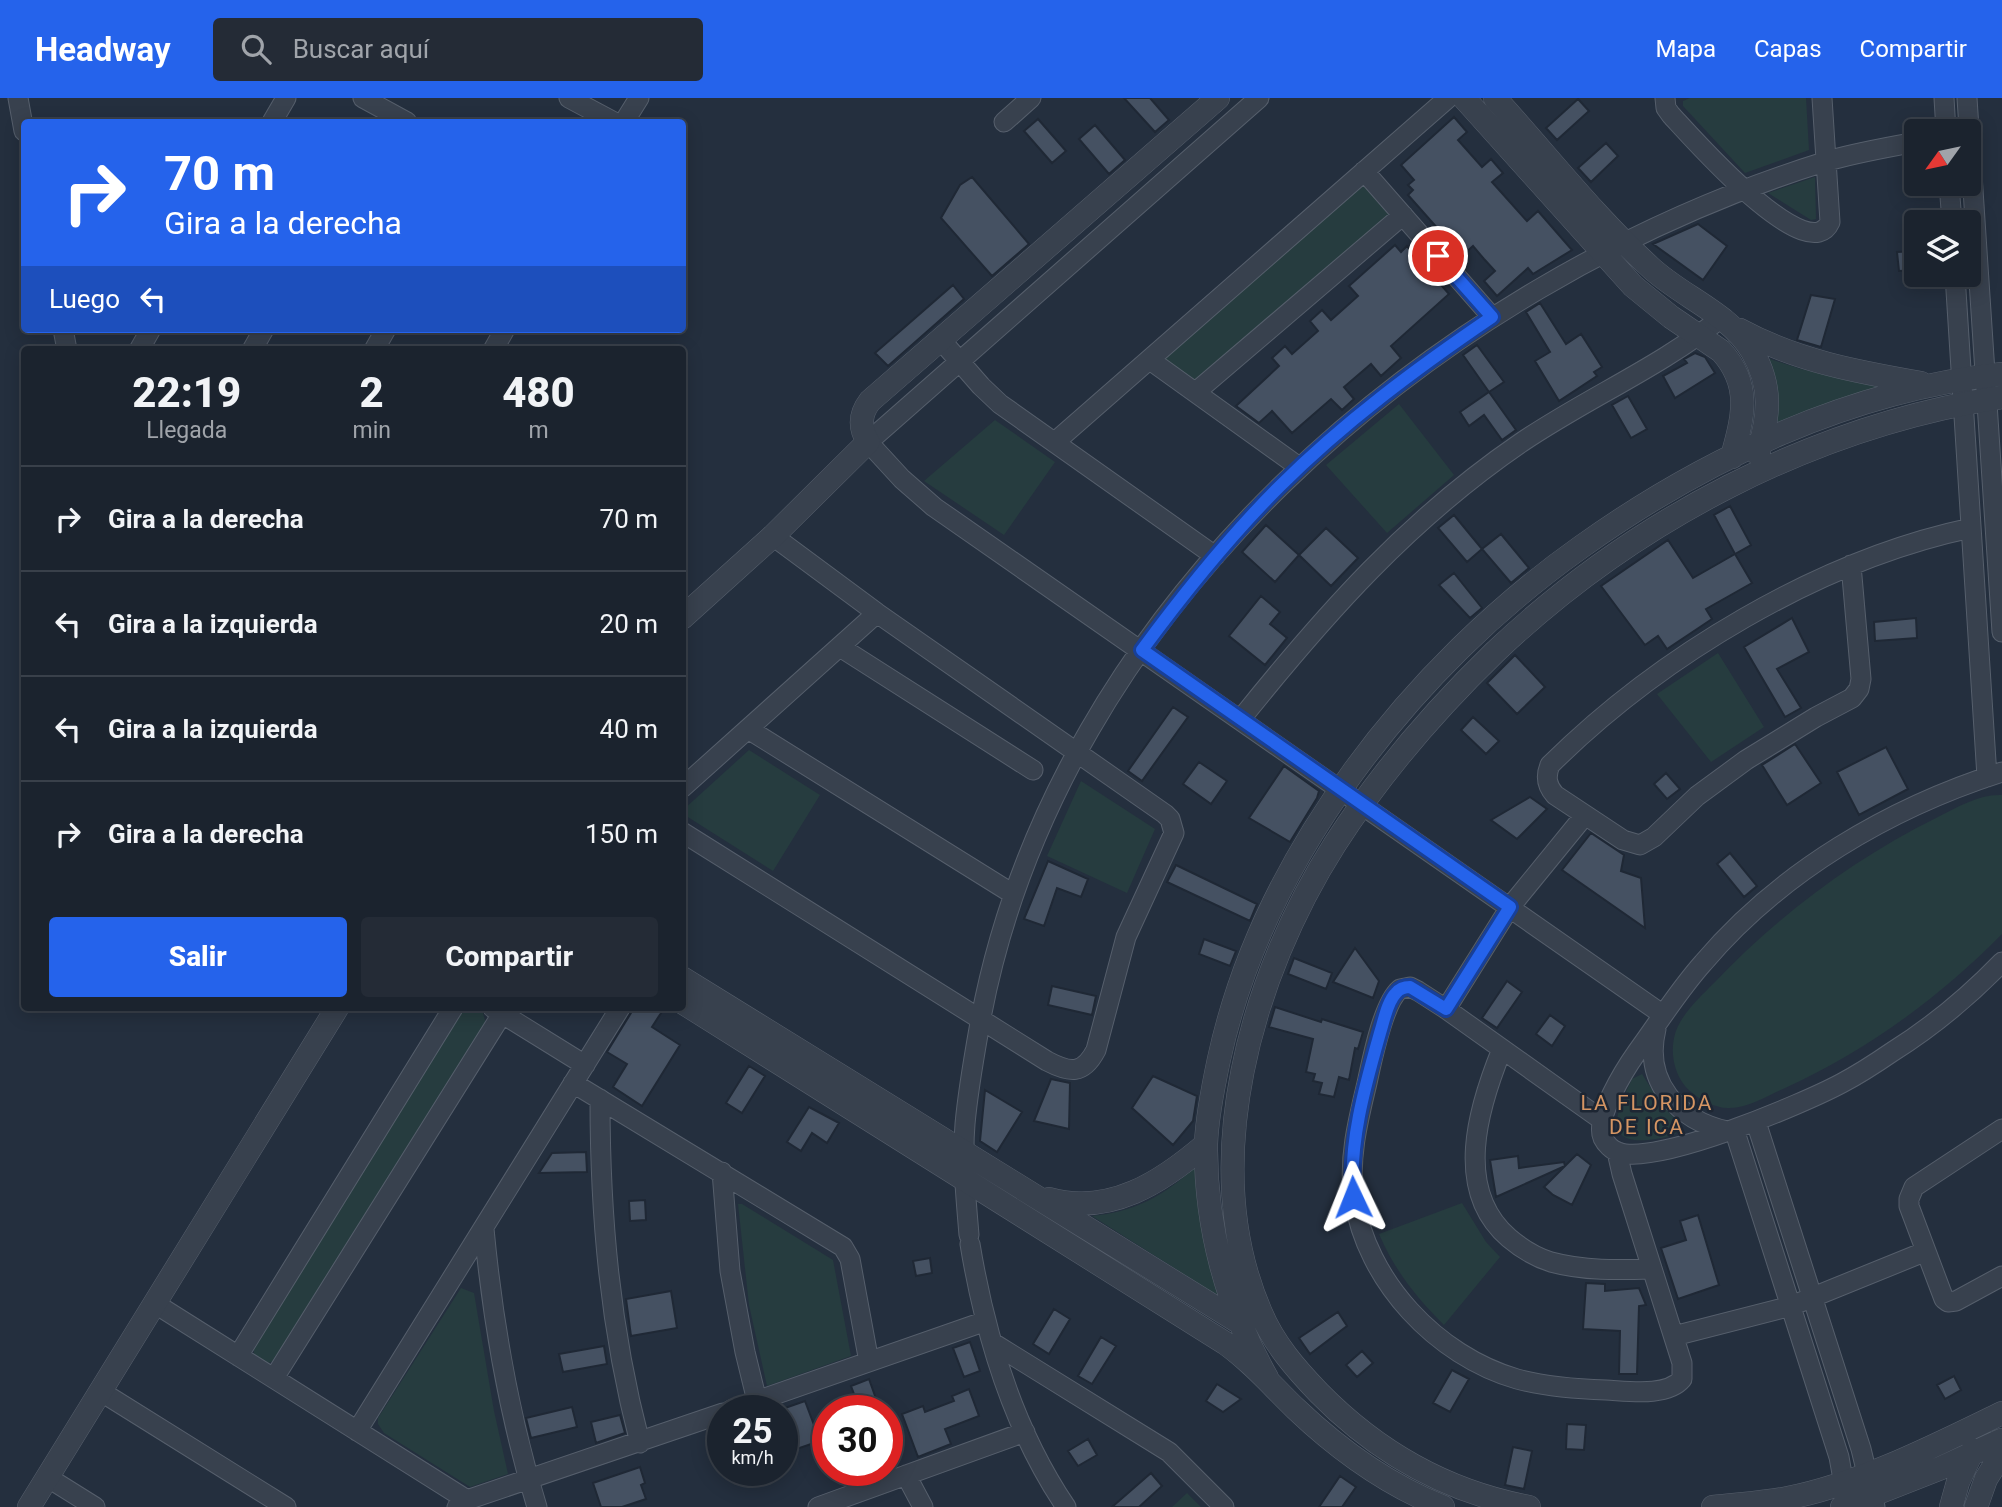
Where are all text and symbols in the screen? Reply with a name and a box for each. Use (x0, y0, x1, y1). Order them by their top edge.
search box (213, 18, 703, 81)
text: Headway (35, 30, 171, 69)
icon: search (237, 30, 275, 68)
text: Buscar aquí (293, 34, 429, 64)
text: Mapa (1655, 35, 1716, 63)
text: Capas (1754, 35, 1822, 63)
text: Compartir (1860, 35, 1967, 63)
north arrow (1904, 119, 1981, 196)
map controls (1904, 119, 1981, 287)
text: 70 m (164, 145, 275, 202)
icon: right (49, 147, 140, 238)
text: Gira a la derecha (164, 204, 402, 242)
button: layers (1904, 210, 1981, 287)
pin (1408, 226, 1468, 286)
icon: arrive (1419, 237, 1457, 275)
icon: left (134, 280, 172, 318)
text: Luego (49, 284, 120, 314)
text: 22:19 (132, 368, 241, 417)
text: 2 (360, 368, 384, 417)
text: 480 (502, 368, 575, 417)
text: Llegada (146, 417, 227, 444)
text: min (352, 417, 391, 444)
text: m (528, 417, 549, 444)
icon: right (49, 500, 87, 538)
text: Gira a la derecha (108, 504, 304, 534)
text: 70 m (600, 504, 658, 534)
icon: left (49, 605, 87, 643)
text: Gira a la izquierda (108, 609, 318, 639)
text: 20 m (600, 609, 658, 639)
icon: left (49, 710, 87, 748)
text: Gira a la izquierda (108, 714, 318, 744)
text: 40 m (600, 714, 658, 744)
icon: right (49, 815, 87, 853)
text: Gira a la derecha (108, 819, 304, 849)
text: 150 m (585, 819, 658, 849)
button: Salir (49, 917, 347, 997)
button: Compartir (361, 917, 658, 997)
district label: LA FLORIDA DE ICA (1580, 1091, 1714, 1139)
position arrow (1316, 1160, 1390, 1234)
speed limit sign: 30 (812, 1395, 903, 1486)
text: 25 (732, 1411, 773, 1452)
text: km/h (731, 1447, 774, 1468)

